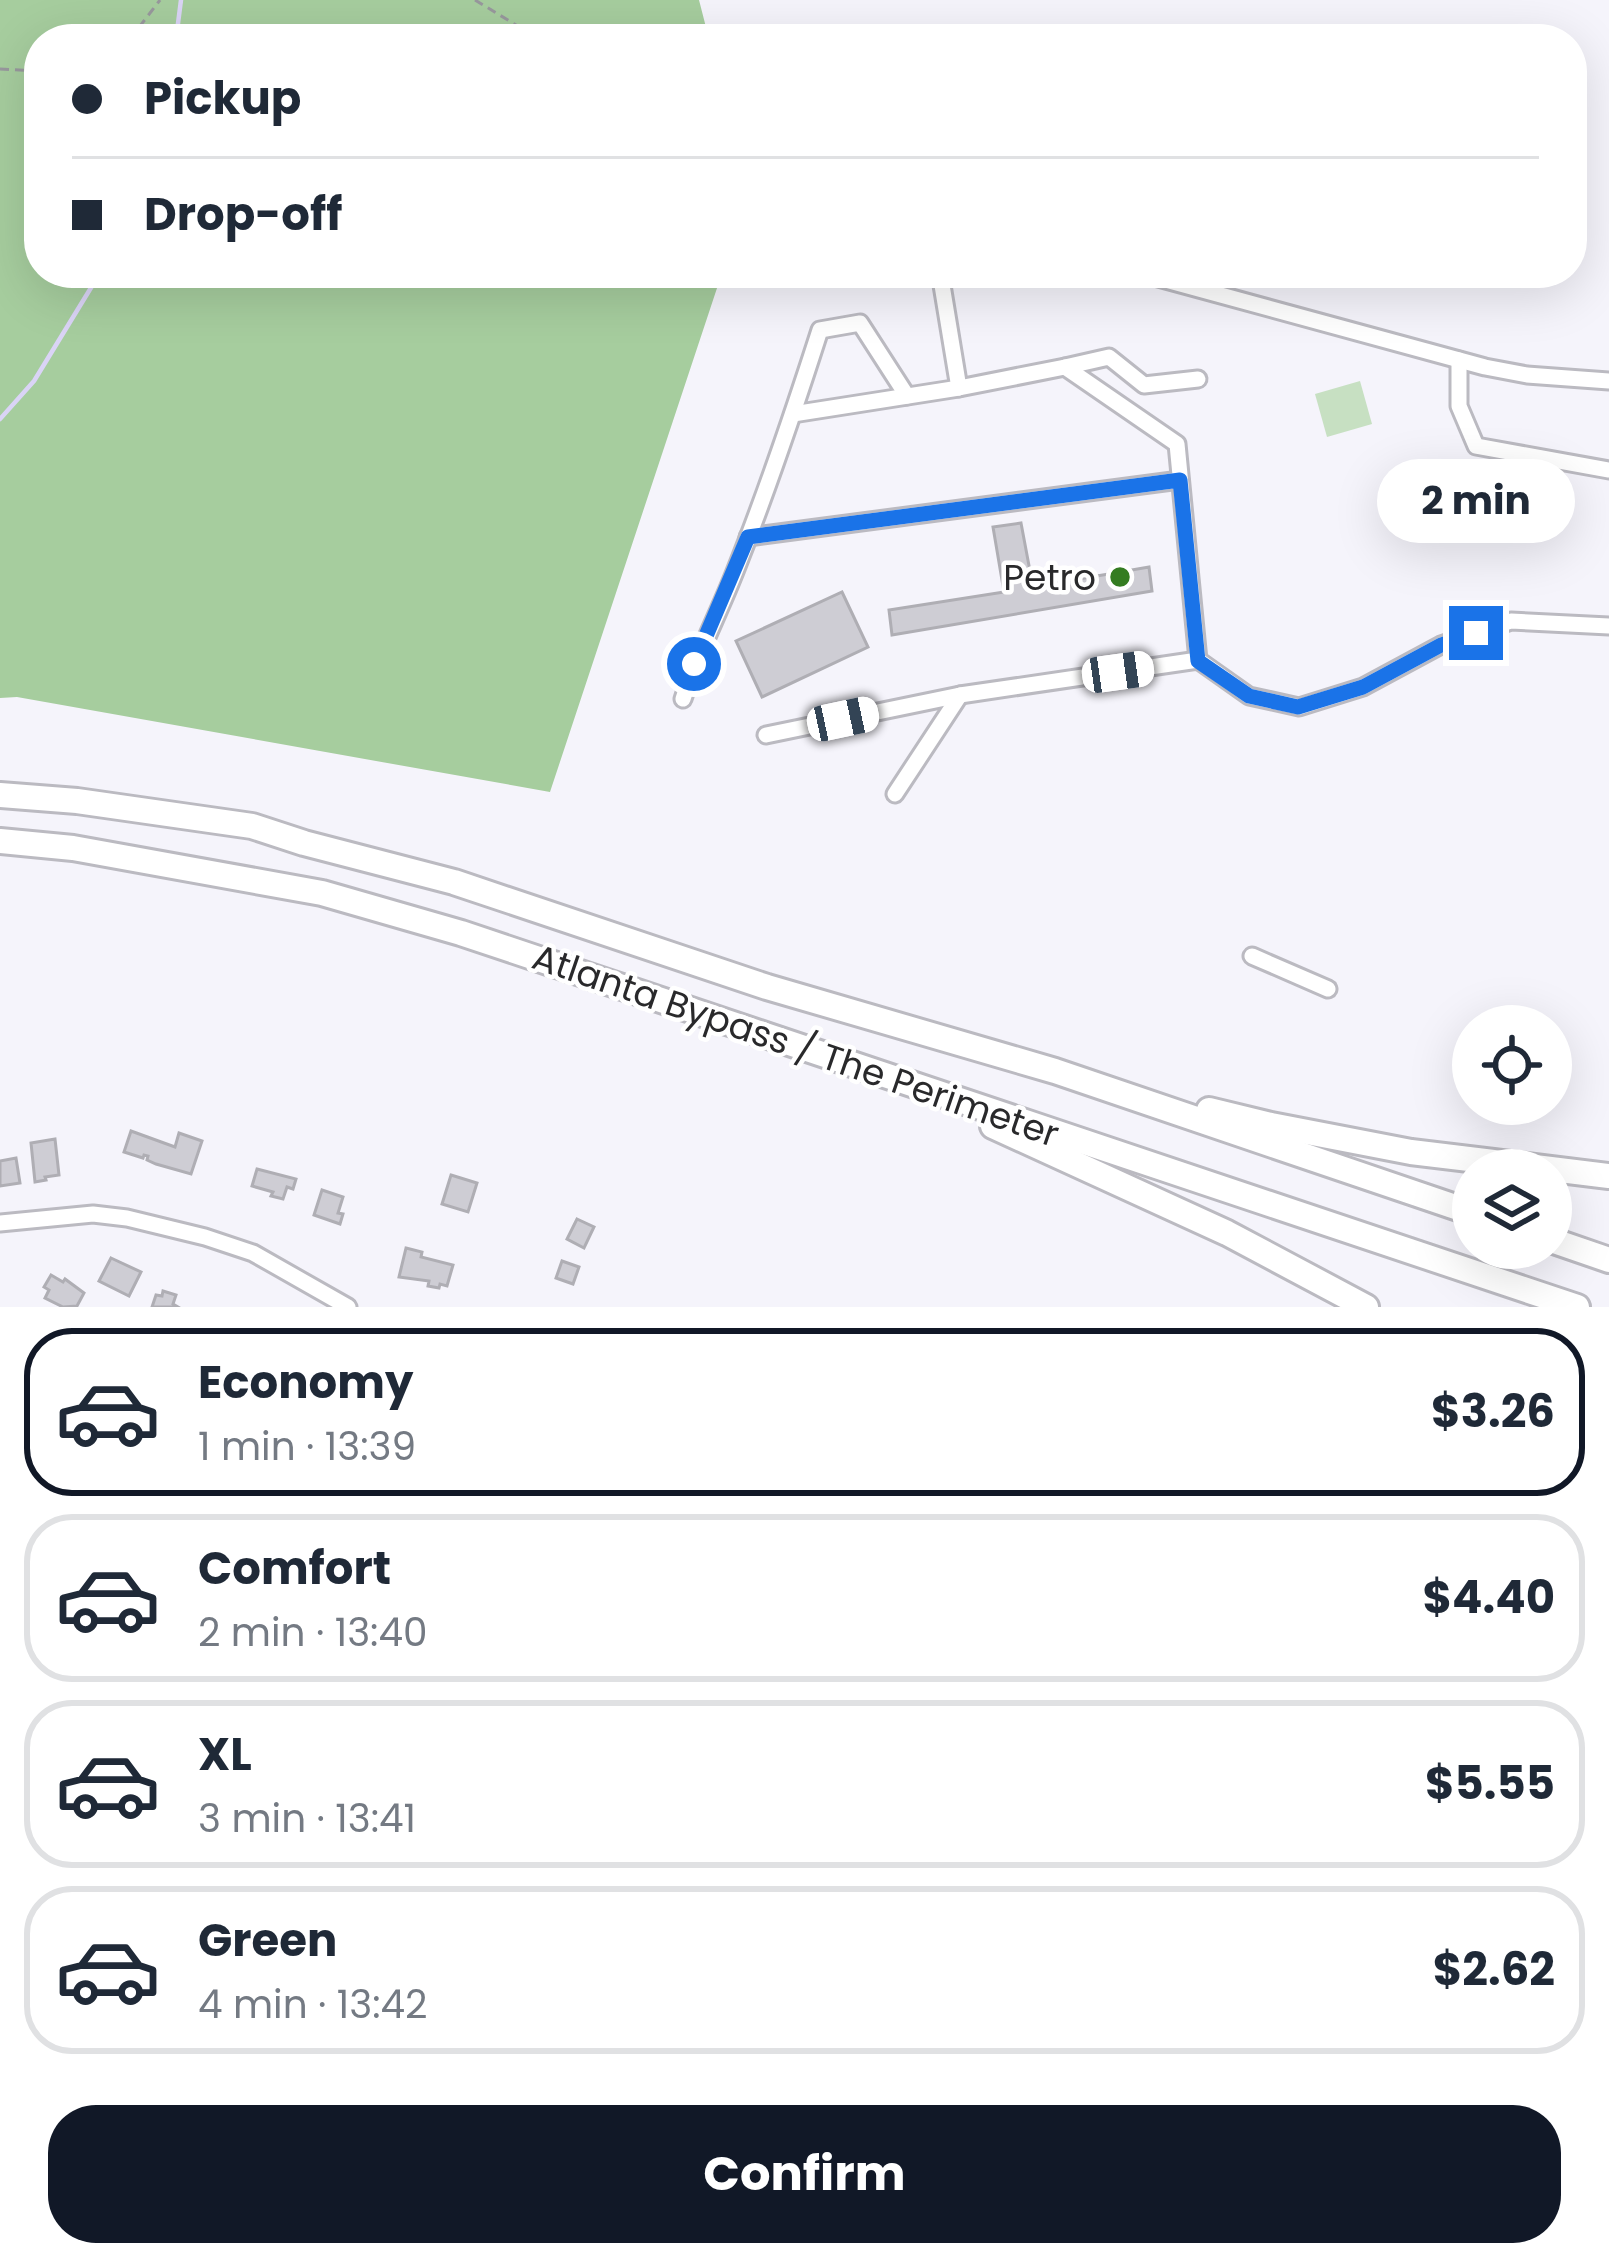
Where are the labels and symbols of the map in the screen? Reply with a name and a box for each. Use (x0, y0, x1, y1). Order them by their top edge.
callout: 2 min (1377, 459, 1575, 543)
place label: Petro (1003, 552, 1096, 603)
marker: Petro (1107, 564, 1133, 590)
route end (1449, 606, 1503, 660)
route start (667, 637, 721, 691)
car (1080, 649, 1156, 695)
car (804, 694, 882, 744)
street label: Atlanta Bypass / The Perimeter (526, 931, 1066, 1160)

